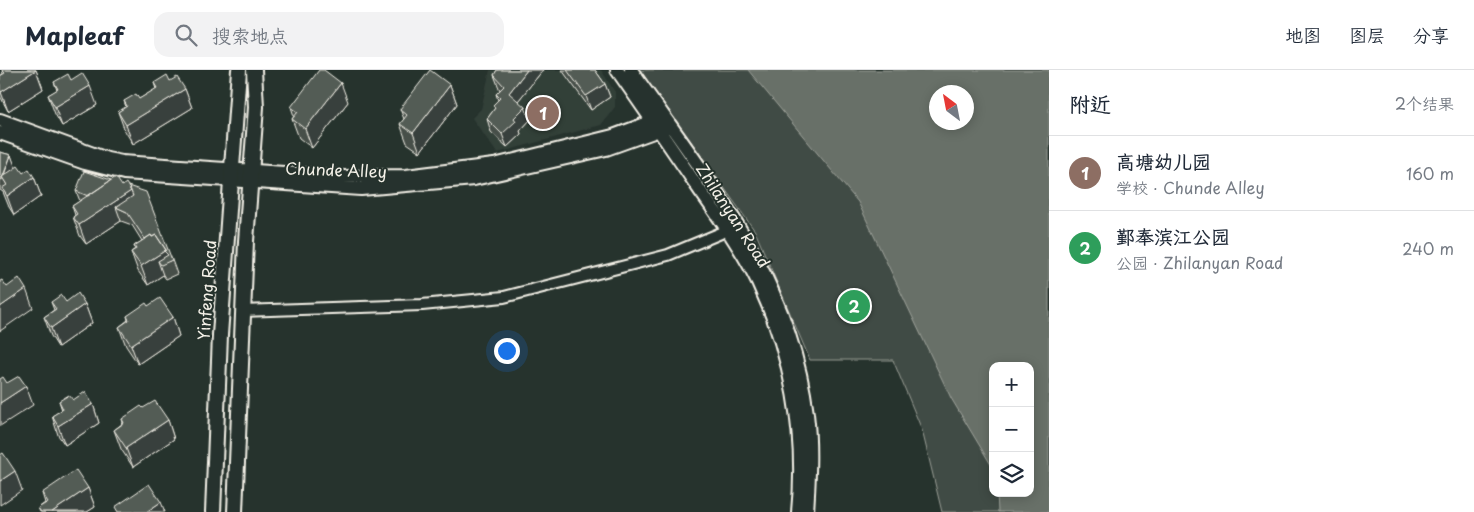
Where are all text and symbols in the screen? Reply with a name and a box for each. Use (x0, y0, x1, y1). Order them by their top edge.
search box (154, 12, 504, 57)
text: Mapleaf (25, 17, 124, 53)
icon: search (172, 21, 200, 49)
text: 搜索地点 (212, 21, 288, 49)
text: 地图 (1285, 21, 1321, 48)
text: 图层 (1349, 21, 1385, 48)
text: 分享 (1413, 21, 1449, 48)
north arrow (929, 85, 974, 130)
text: 附近 (1069, 87, 1111, 119)
text: 2个结果 (1395, 91, 1454, 115)
pin: 1 (527, 94, 559, 132)
text: 高塘幼儿园 (1116, 147, 1211, 175)
street label: Chunde Alley (285, 155, 387, 183)
street label: Zhilanyan Road (691, 158, 777, 272)
text: 1 (1081, 161, 1089, 185)
text: 160 m (1406, 161, 1454, 185)
text: 学校 · Chunde Alley (1116, 175, 1265, 199)
text: 鄞奉滨江公园 (1116, 222, 1230, 250)
text: 2 (1079, 236, 1091, 260)
text: 240 m (1402, 236, 1454, 260)
street label: Yinfeng Road (191, 239, 221, 341)
text: 公园 · Zhilanyan Road (1116, 250, 1283, 274)
pin: 2 (838, 287, 870, 325)
your location (494, 338, 520, 364)
map controls (989, 362, 1034, 497)
button: + (989, 362, 1034, 407)
button: − (989, 407, 1034, 452)
button: layers (989, 452, 1034, 497)

